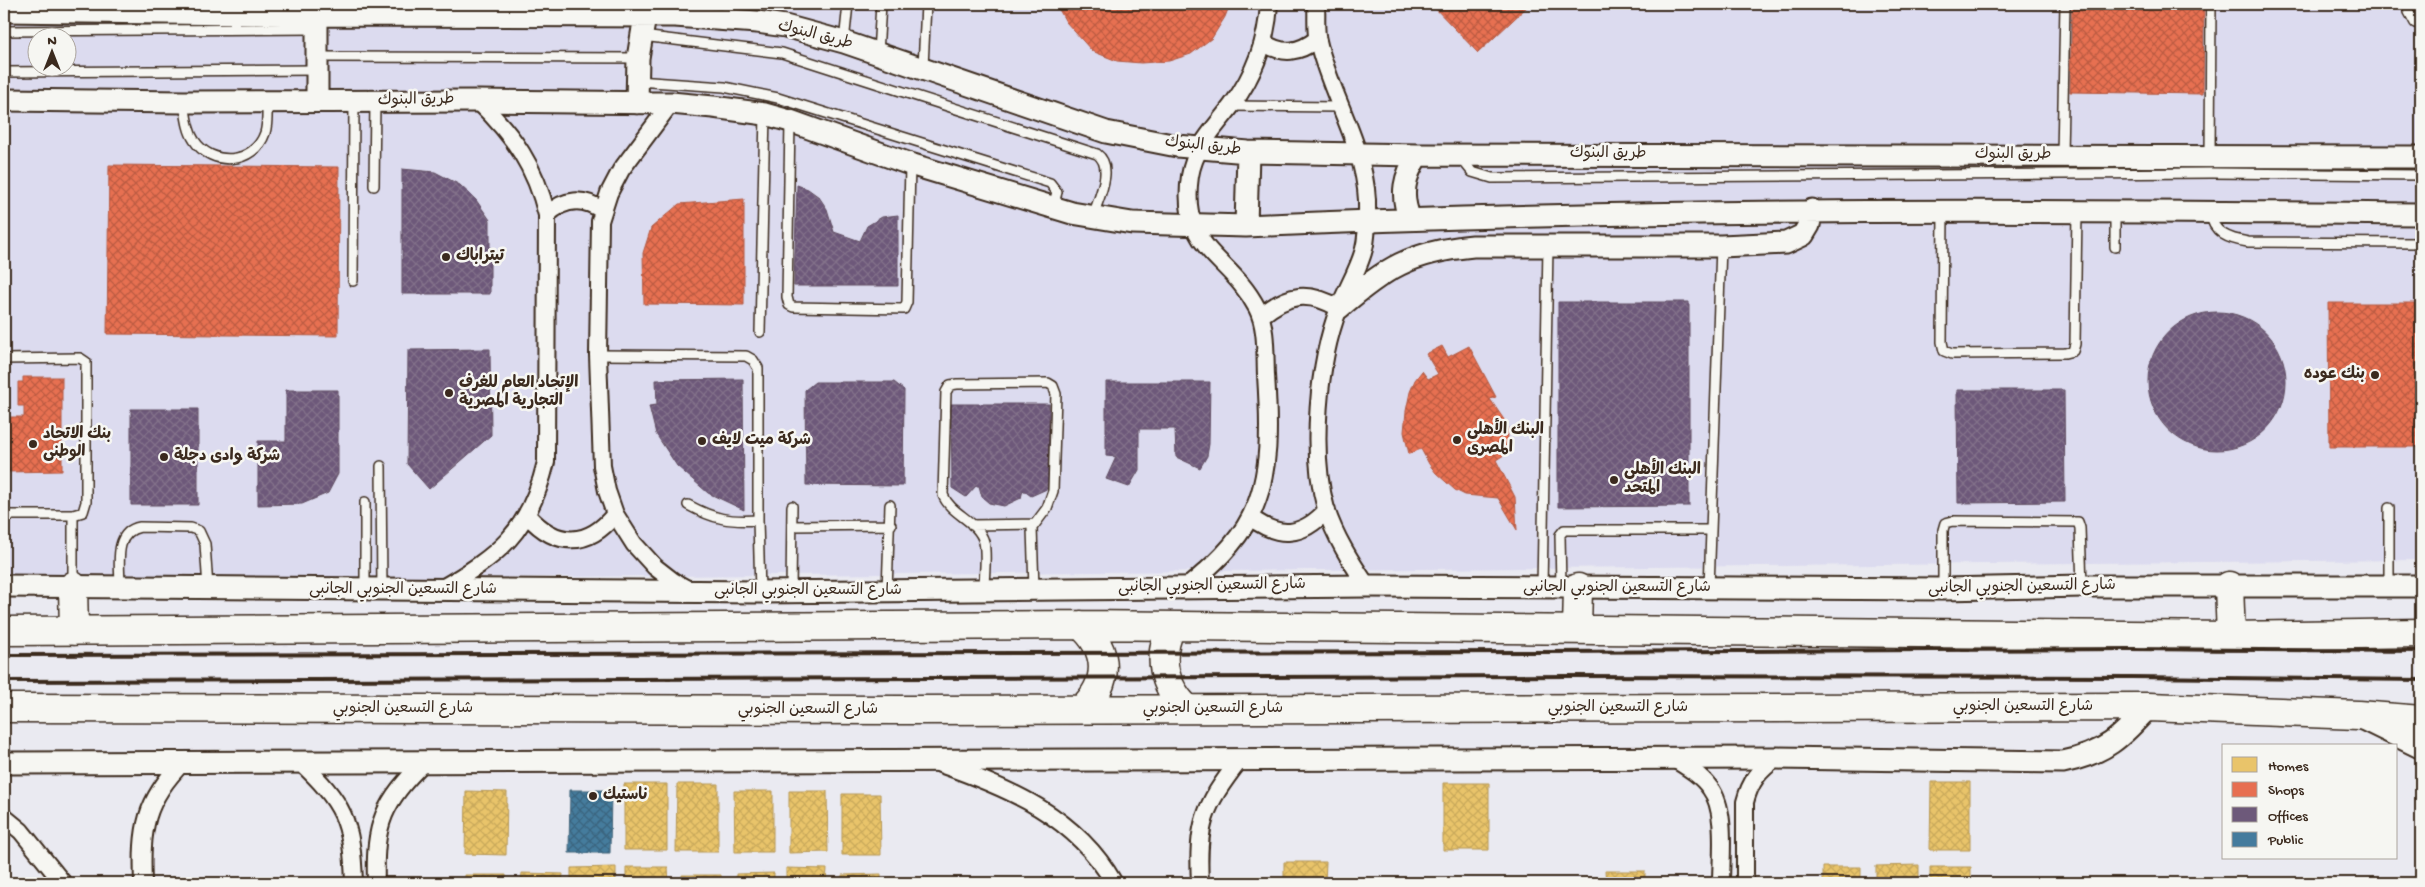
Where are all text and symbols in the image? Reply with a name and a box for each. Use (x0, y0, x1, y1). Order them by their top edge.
street label: طريق البنوك (776, 18, 854, 54)
north arrow (28, 28, 78, 78)
text: N (47, 33, 57, 50)
street label: طريق البنوك (378, 91, 454, 111)
street label: طريق البنوك (1164, 134, 1242, 160)
street label: طريق البنوك (1570, 145, 1646, 164)
street label: طريق البنوك (1975, 146, 2051, 165)
place label: تيتراباك (456, 247, 506, 267)
marker: تيتراباك (440, 251, 452, 263)
place label: بنك عوده (2304, 365, 2365, 385)
marker: بنك عوده (2369, 369, 2381, 381)
place label: الإتحاد العام للغرف التجارية المصرية (459, 373, 578, 412)
marker: الإتحاد العام للغرف التجارية المصرية (443, 387, 455, 399)
place label: البنك الأهلى المصرى (1467, 417, 1544, 459)
place label: بنك الاتحاد الوطنى (43, 425, 111, 463)
place label: شركة ميت لايف (712, 431, 811, 451)
marker: البنك الأهلى المصرى (1451, 434, 1463, 446)
marker: شركة ميت لايف (696, 435, 708, 447)
marker: بنك الاتحاد الوطنى (27, 438, 39, 450)
place label: شركة وادى دجلة (174, 447, 280, 467)
marker: شركة وادى دجلة (158, 451, 170, 463)
place label: البنك الأهلى المتحد (1624, 457, 1701, 499)
marker: البنك الأهلى المتحد (1608, 474, 1620, 486)
street label: شارع التسعين الجنوبي الجانبى (1118, 576, 1306, 600)
street label: شارع التسعين الجنوبي الجانبى (1928, 577, 2116, 601)
street label: شارع التسعين الجنوبي الجانبى (1523, 579, 1711, 600)
street label: شارع التسعين الجنوبي الجانبى (309, 581, 497, 602)
street label: شارع التسعين الجنوبي الجانبى (714, 582, 902, 603)
street label: شارع التسعين الجنوبي (1953, 698, 2093, 719)
street label: شارع التسعين الجنوبي (1548, 699, 1688, 720)
street label: شارع التسعين الجنوبي (333, 700, 473, 721)
street label: شارع التسعين الجنوبي (1143, 700, 1283, 721)
street label: شارع التسعين الجنوبي (738, 701, 878, 722)
legend (2222, 744, 2398, 860)
text: Homes (2268, 758, 2309, 776)
text: Shops (2268, 782, 2304, 800)
place label: ناستيك (603, 786, 647, 806)
marker: ناستيك (587, 790, 599, 802)
text: Offices (2268, 808, 2308, 826)
text: Public (2267, 832, 2304, 850)

